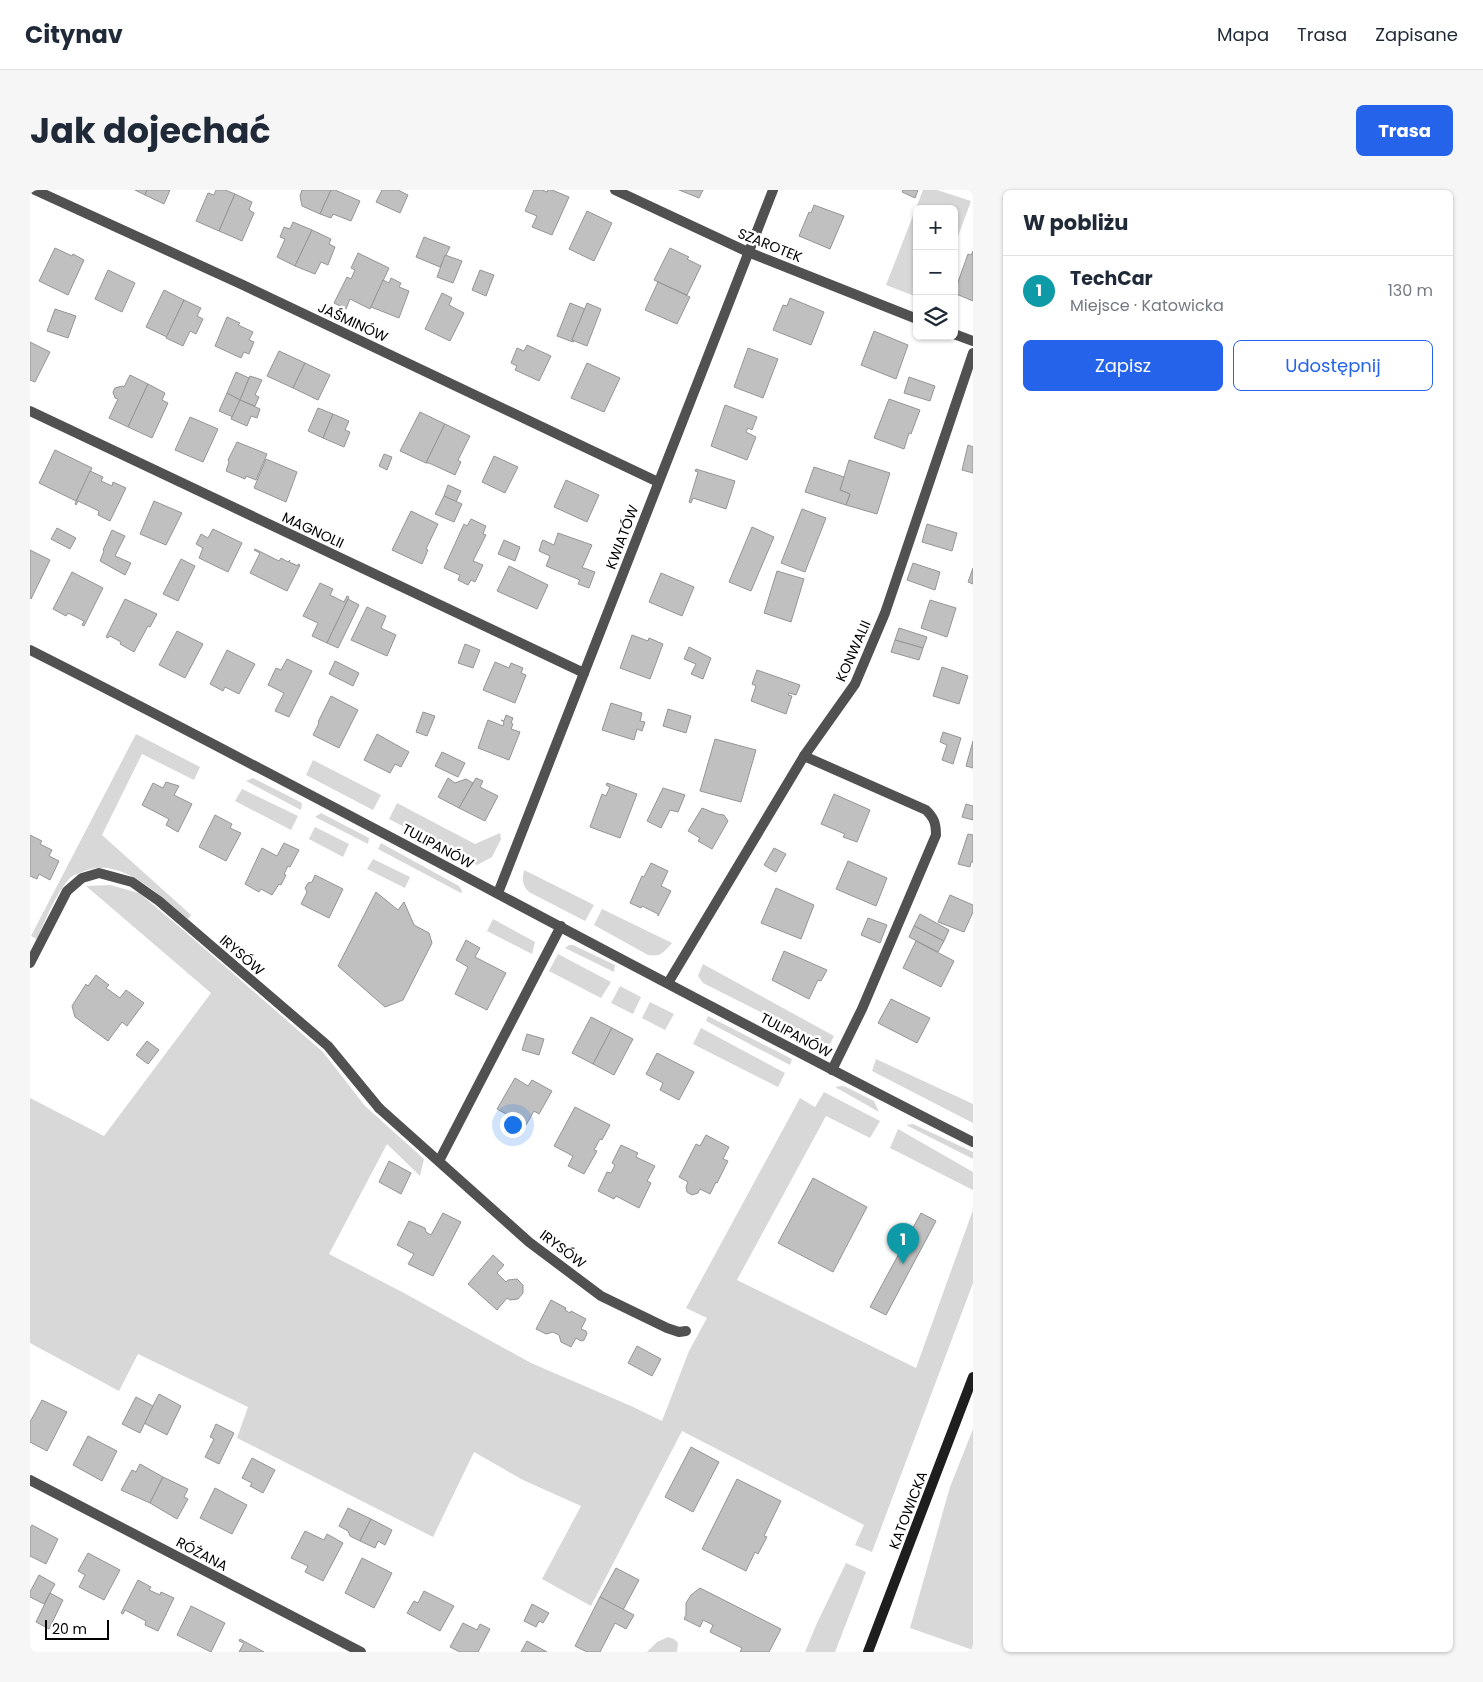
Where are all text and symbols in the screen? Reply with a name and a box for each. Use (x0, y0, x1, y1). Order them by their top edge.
text: Citynav (25, 18, 123, 51)
text: Mapa (1217, 22, 1269, 47)
text: Trasa (1297, 22, 1347, 47)
text: Zapisane (1375, 22, 1458, 47)
button: Trasa (1356, 105, 1453, 156)
text: Jak dojechać (30, 106, 271, 155)
map controls (913, 205, 958, 340)
button: + (913, 205, 958, 250)
text: W pobliżu (1023, 208, 1128, 237)
street label: SZAROTEK (735, 223, 806, 267)
button: − (913, 250, 958, 295)
text: TechCar (1070, 265, 1153, 292)
text: 1 (1036, 279, 1042, 302)
text: 130 m (1388, 279, 1433, 302)
text: Miejsce · Katowicka (1070, 294, 1224, 317)
button: layers (913, 295, 958, 340)
street label: JAŚMINÓW (315, 297, 392, 347)
button: Zapisz (1023, 340, 1223, 391)
button: Udostępnij (1233, 340, 1433, 391)
street label: KWIATÓW (601, 502, 643, 572)
street label: MAGNOLII (279, 507, 347, 553)
street label: KONWALII (831, 617, 875, 685)
street label: TULIPANÓW (399, 819, 478, 873)
street label: IRYSÓW (215, 930, 269, 980)
street label: TULIPANÓW (757, 1008, 836, 1062)
your location (500, 1112, 526, 1138)
pin: 1 (887, 1223, 919, 1264)
street label: IRYSÓW (536, 1225, 590, 1273)
street label: KATOWICKA (884, 1468, 932, 1552)
street label: RÓŻANA (173, 1532, 231, 1576)
scale bar (45, 1617, 109, 1640)
text: 20 m (52, 1619, 87, 1639)

